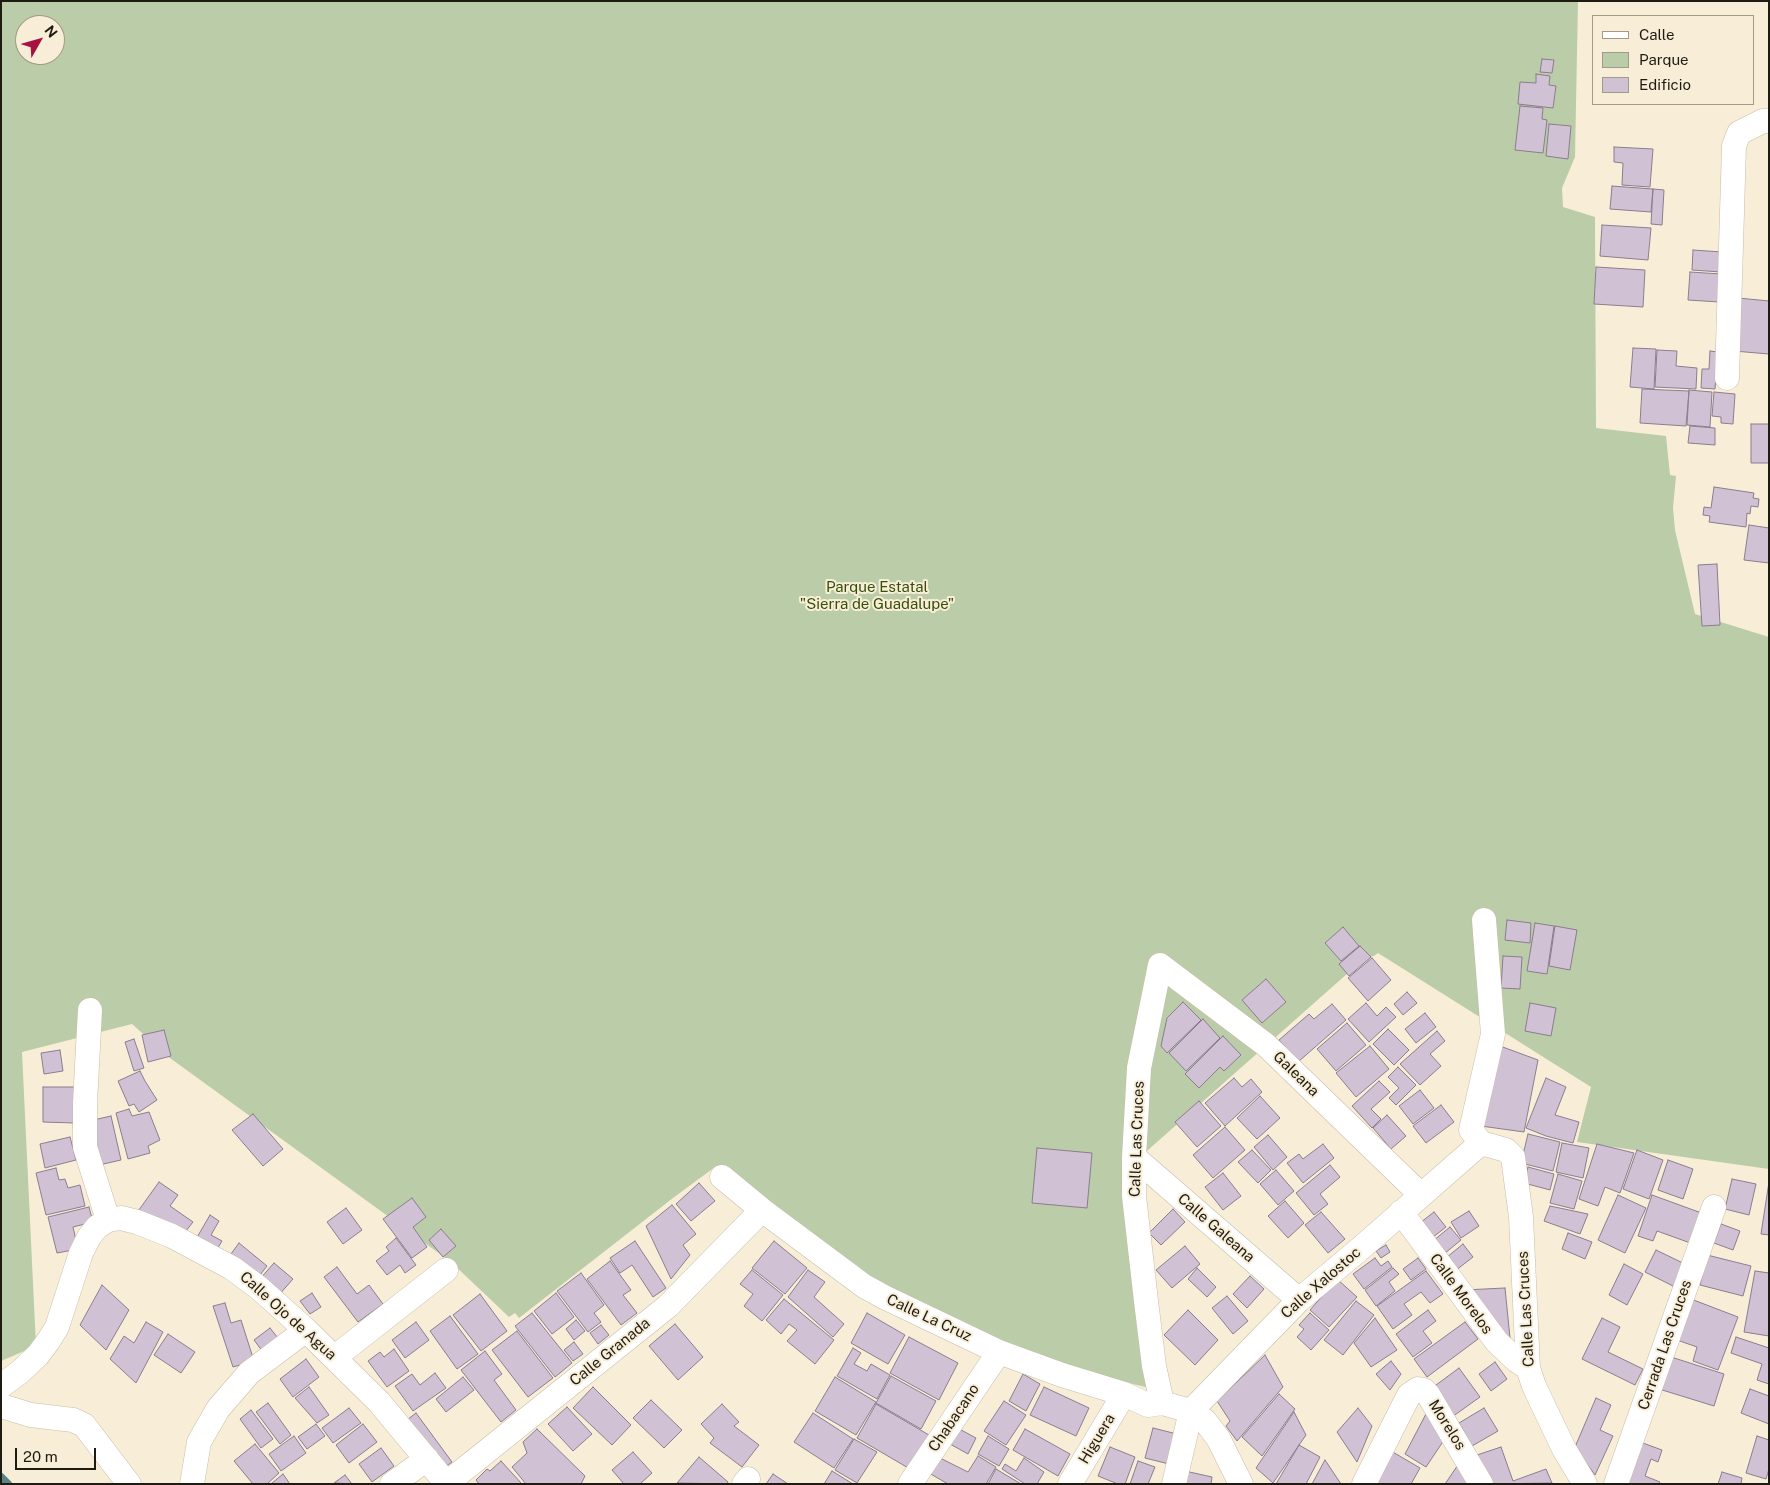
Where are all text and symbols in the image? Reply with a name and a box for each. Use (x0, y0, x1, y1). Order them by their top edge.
north arrow (15, 15, 65, 65)
legend (1592, 15, 1755, 105)
text: N (41, 22, 61, 41)
text: Calle (1639, 26, 1675, 43)
text: Parque (1639, 51, 1689, 68)
text: Edificio (1639, 76, 1691, 93)
park label: Parque Estatal "Sierra de Guadalupe" (800, 578, 954, 613)
street label: Galeana (1269, 1048, 1323, 1100)
street label: Calle Las Cruces (1126, 1081, 1148, 1197)
street label: Calle Galeana (1174, 1190, 1258, 1266)
street label: Calle Xalostoc (1277, 1243, 1365, 1323)
street label: Calle Morelos (1426, 1250, 1496, 1338)
street label: Calle Las Cruces (1514, 1251, 1538, 1367)
street label: Calle Ojo de Agua (236, 1268, 340, 1364)
street label: Cerrada Las Cruces (1634, 1278, 1696, 1412)
street label: Calle La Cruz (884, 1290, 974, 1346)
street label: Calle Granada (566, 1314, 654, 1390)
street label: Chabacano (925, 1381, 983, 1455)
street label: Morelos (1425, 1396, 1469, 1454)
street label: Higuera (1075, 1411, 1119, 1467)
scale bar (18, 1438, 99, 1470)
text: 20 m (23, 1448, 58, 1465)

